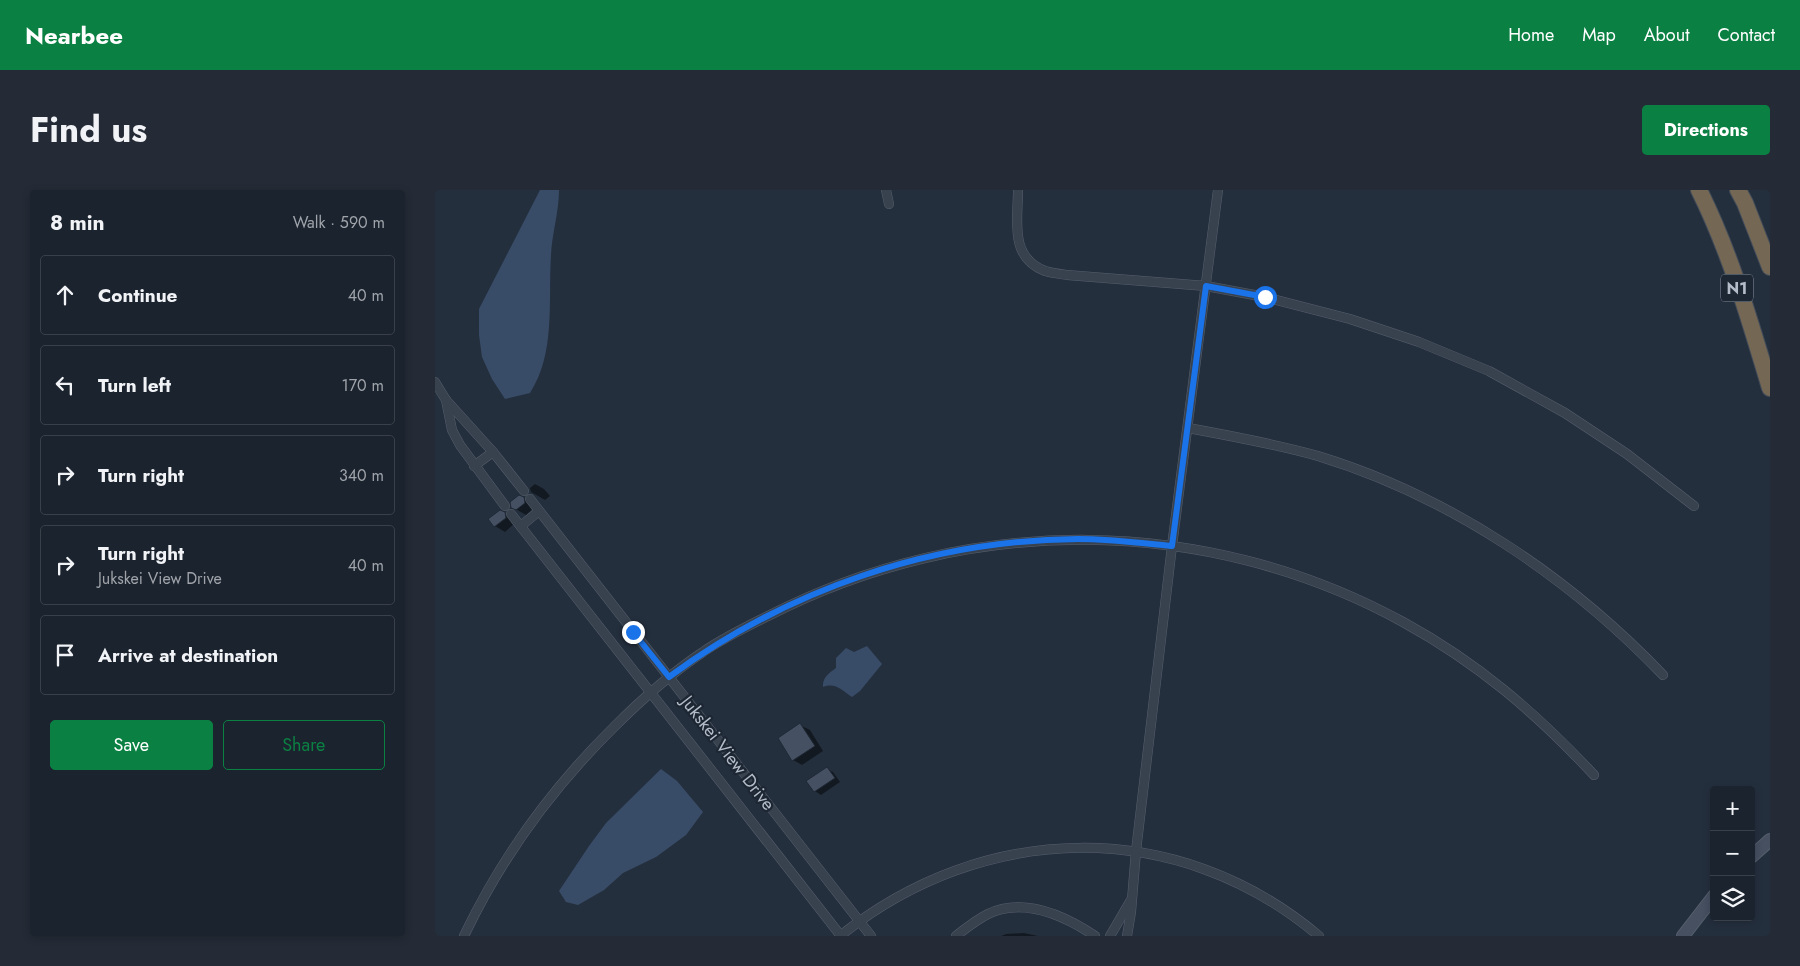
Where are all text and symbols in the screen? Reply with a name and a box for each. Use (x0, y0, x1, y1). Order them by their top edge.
text: Nearbee (25, 18, 123, 53)
text: Home (1508, 22, 1554, 48)
text: Map (1582, 22, 1616, 48)
text: About (1644, 22, 1689, 48)
text: Contact (1717, 22, 1775, 48)
text: Find us (30, 105, 147, 155)
button: Directions (1642, 105, 1770, 155)
text: 8 min (50, 208, 105, 238)
text: Walk · 590 m (293, 211, 385, 234)
road number: N1 (1721, 275, 1753, 302)
icon: ahead (51, 281, 79, 309)
text: Continue (98, 282, 177, 309)
text: 40 m (348, 284, 384, 307)
route start (1254, 286, 1277, 309)
icon: left (51, 371, 79, 399)
text: Turn left (98, 372, 171, 399)
text: 170 m (342, 374, 384, 397)
icon: right (51, 461, 79, 489)
text: Turn right (98, 462, 184, 489)
text: 340 m (339, 464, 384, 487)
text: Turn right (98, 540, 184, 567)
icon: right (51, 551, 79, 579)
text: 40 m (348, 554, 384, 577)
text: Jukskei View Drive (98, 567, 222, 590)
route end (622, 621, 645, 644)
icon: arrive (51, 641, 79, 669)
text: Arrive at destination (98, 642, 278, 669)
street label: Jukskei View Drive (674, 689, 781, 816)
button: Save (50, 720, 213, 770)
button: Share (223, 720, 385, 770)
map controls (1710, 786, 1755, 921)
button: + (1710, 786, 1755, 831)
button: − (1710, 831, 1755, 876)
button: layers (1710, 876, 1755, 921)

